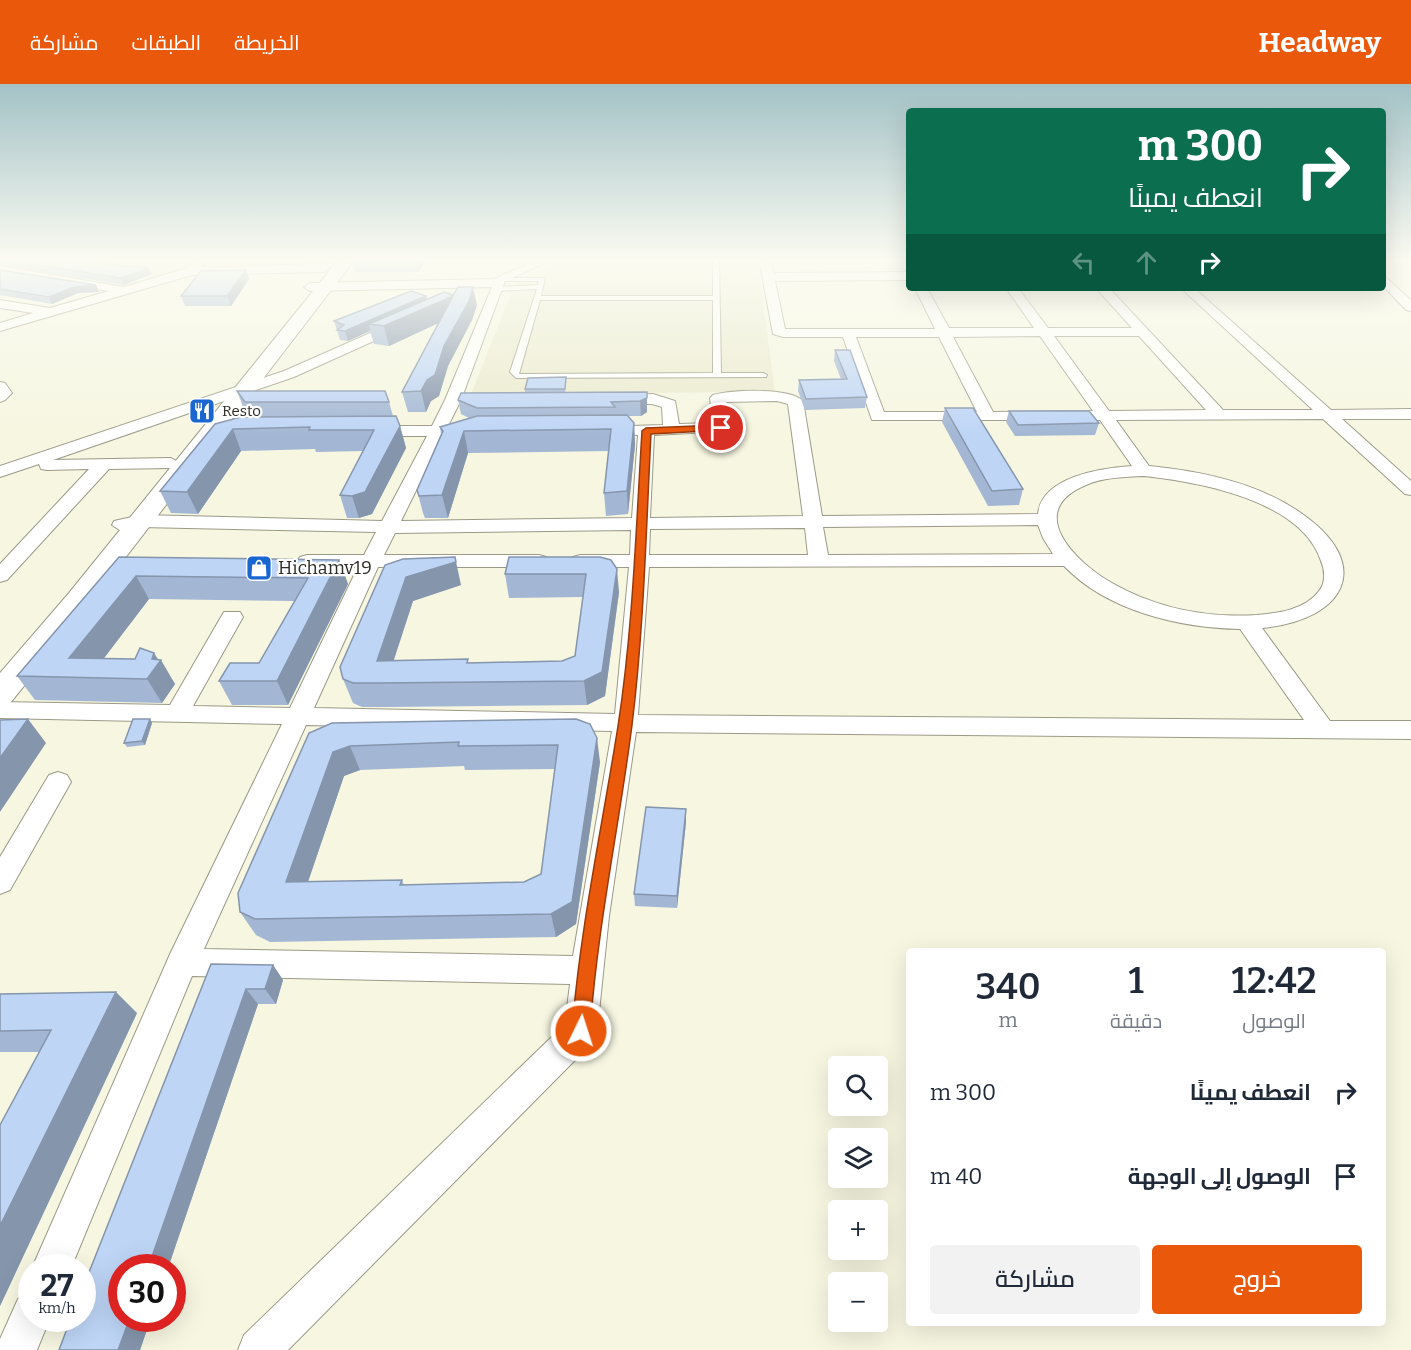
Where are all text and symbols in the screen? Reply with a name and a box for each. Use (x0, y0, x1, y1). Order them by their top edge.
text: Headway (1258, 26, 1381, 59)
text: مشاركة (30, 30, 99, 56)
text: الطبقات (132, 30, 201, 56)
text: الخريطة (234, 30, 300, 56)
text: 300 m (1138, 121, 1263, 171)
icon: right (1284, 132, 1362, 210)
text: انعطف يمينًا (1128, 182, 1263, 214)
icon: left (1067, 246, 1100, 279)
icon: ahead (1130, 246, 1163, 279)
icon: right (1193, 246, 1226, 279)
restaurant icon: Resto (187, 396, 217, 426)
place label: Resto (222, 402, 261, 420)
pin (695, 402, 746, 453)
icon: arrive (704, 411, 737, 444)
shop icon: Hichamv19 (244, 553, 274, 583)
place label: Hichamv19 (278, 557, 372, 579)
text: 1 (1128, 959, 1144, 1003)
text: 12:42 (1231, 959, 1317, 1003)
text: 340 (975, 965, 1041, 1009)
position arrow (549, 999, 613, 1063)
text: m (998, 1008, 1018, 1032)
text: دقيقة (1110, 1009, 1162, 1033)
text: الوصول (1242, 1009, 1306, 1033)
map controls (828, 1056, 888, 1332)
button: search (828, 1056, 888, 1116)
icon: right (1329, 1076, 1362, 1109)
text: 300 m (930, 1079, 996, 1106)
text: انعطف يمينًا (1190, 1079, 1311, 1106)
button: layers (828, 1128, 888, 1188)
icon: arrive (1329, 1160, 1362, 1193)
text: 40 m (930, 1163, 982, 1190)
text: الوصول إلى الوجهة (1128, 1163, 1311, 1190)
button: + (828, 1200, 888, 1260)
button: مشاركة (930, 1245, 1140, 1314)
button: خروج (1152, 1245, 1362, 1314)
speed limit sign: 30 (108, 1254, 186, 1332)
text: 27 (41, 1268, 73, 1304)
button: − (828, 1272, 888, 1332)
text: km/h (38, 1299, 76, 1317)

